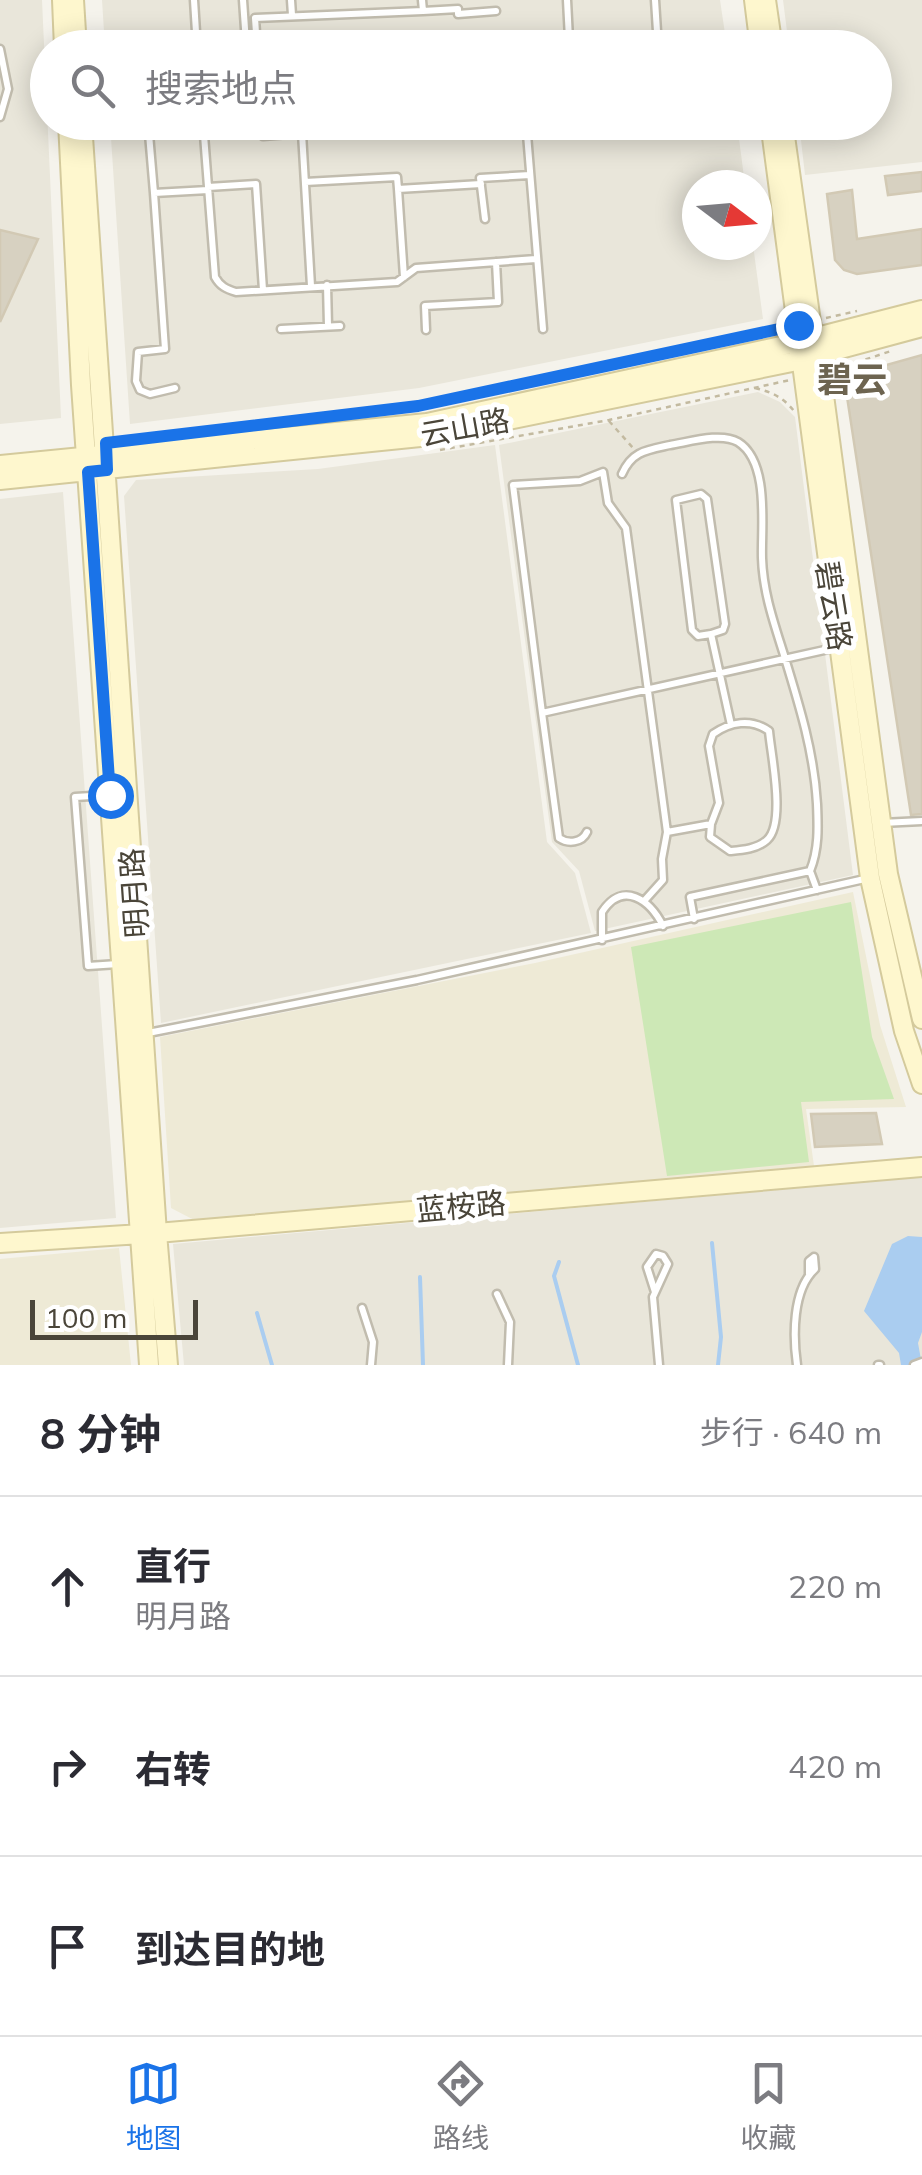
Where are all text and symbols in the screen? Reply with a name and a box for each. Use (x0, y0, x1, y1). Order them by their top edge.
search box (30, 30, 892, 140)
icon: search (65, 58, 120, 113)
text: 搜索地点 (145, 64, 297, 112)
north arrow (682, 170, 772, 260)
route end (776, 303, 822, 349)
district label: 碧云 (817, 357, 887, 401)
street label: 云山路 (417, 400, 512, 454)
street label: 碧云路 (808, 558, 860, 653)
route start (88, 773, 134, 819)
street label: 明月路 (112, 847, 156, 939)
street label: 蓝桉路 (414, 1183, 507, 1229)
scale bar (30, 1295, 198, 1340)
text: 100 m (45, 1300, 127, 1335)
text: 8 分钟 (40, 1407, 161, 1460)
text: 步行 · 640 m (700, 1412, 882, 1452)
text: 直行 (135, 1542, 211, 1590)
icon: ahead (40, 1559, 95, 1614)
text: 220 m (788, 1566, 882, 1606)
text: 明月路 (135, 1596, 231, 1636)
icon: right (40, 1739, 95, 1794)
text: 右转 (135, 1745, 211, 1793)
text: 420 m (788, 1746, 882, 1786)
icon: arrive (40, 1919, 95, 1974)
text: 到达目的地 (135, 1925, 325, 1973)
tab: 地图 (126, 2056, 182, 2156)
tab: 路线 (433, 2056, 489, 2156)
tab: 收藏 (740, 2056, 796, 2156)

